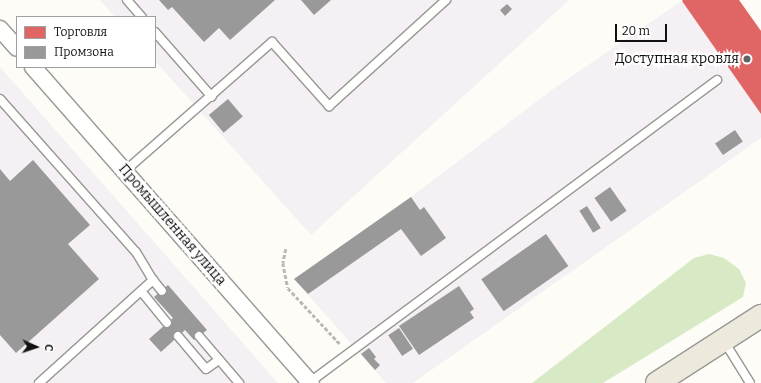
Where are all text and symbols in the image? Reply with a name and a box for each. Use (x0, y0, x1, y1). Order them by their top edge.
legend (16, 16, 156, 68)
scale bar (617, 16, 669, 42)
text: 20 m (622, 24, 650, 38)
text: Торговля (54, 25, 107, 39)
text: Промзона (54, 45, 114, 59)
place label: Доступная кровля (615, 51, 739, 67)
marker: Доступная кровля (742, 54, 752, 64)
street label: Промышленная улица (115, 161, 229, 289)
north arrow (16, 327, 56, 367)
text: С (42, 344, 55, 351)

